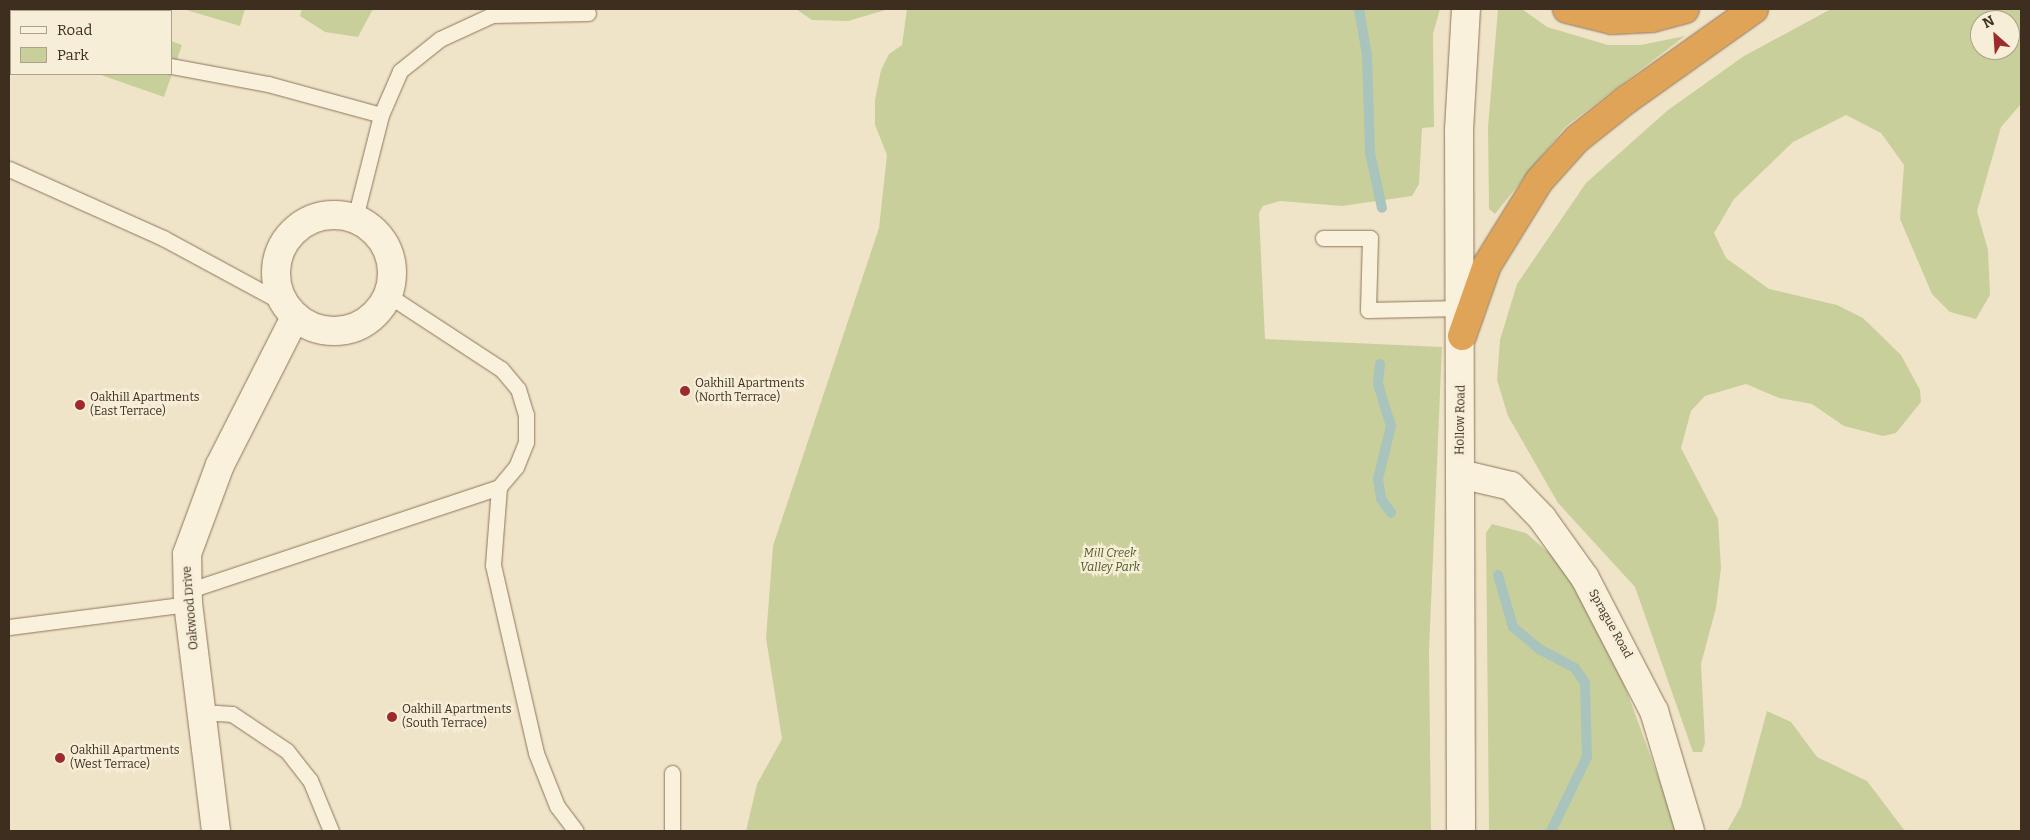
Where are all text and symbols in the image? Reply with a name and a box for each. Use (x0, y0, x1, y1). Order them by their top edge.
legend (10, 10, 172, 75)
north arrow (1970, 10, 2020, 60)
text: N (1980, 12, 1997, 32)
text: Road (57, 21, 92, 39)
text: Park (57, 46, 89, 64)
place label: Oakhill Apartments (North Terrace) (695, 377, 804, 405)
marker: Oakhill Apartments (North Terrace) (679, 385, 691, 397)
street label: Hollow Road (1453, 385, 1469, 455)
place label: Oakhill Apartments (East Terrace) (90, 391, 199, 419)
marker: Oakhill Apartments (East Terrace) (74, 399, 86, 411)
park label: Mill Creek Valley Park (1080, 547, 1140, 575)
street label: Oakwood Drive (180, 565, 202, 651)
street label: Sprague Road (1585, 587, 1635, 661)
place label: Oakhill Apartments (South Terrace) (402, 703, 511, 731)
marker: Oakhill Apartments (South Terrace) (386, 711, 398, 723)
place label: Oakhill Apartments (West Terrace) (70, 744, 179, 772)
marker: Oakhill Apartments (West Terrace) (54, 752, 66, 764)

